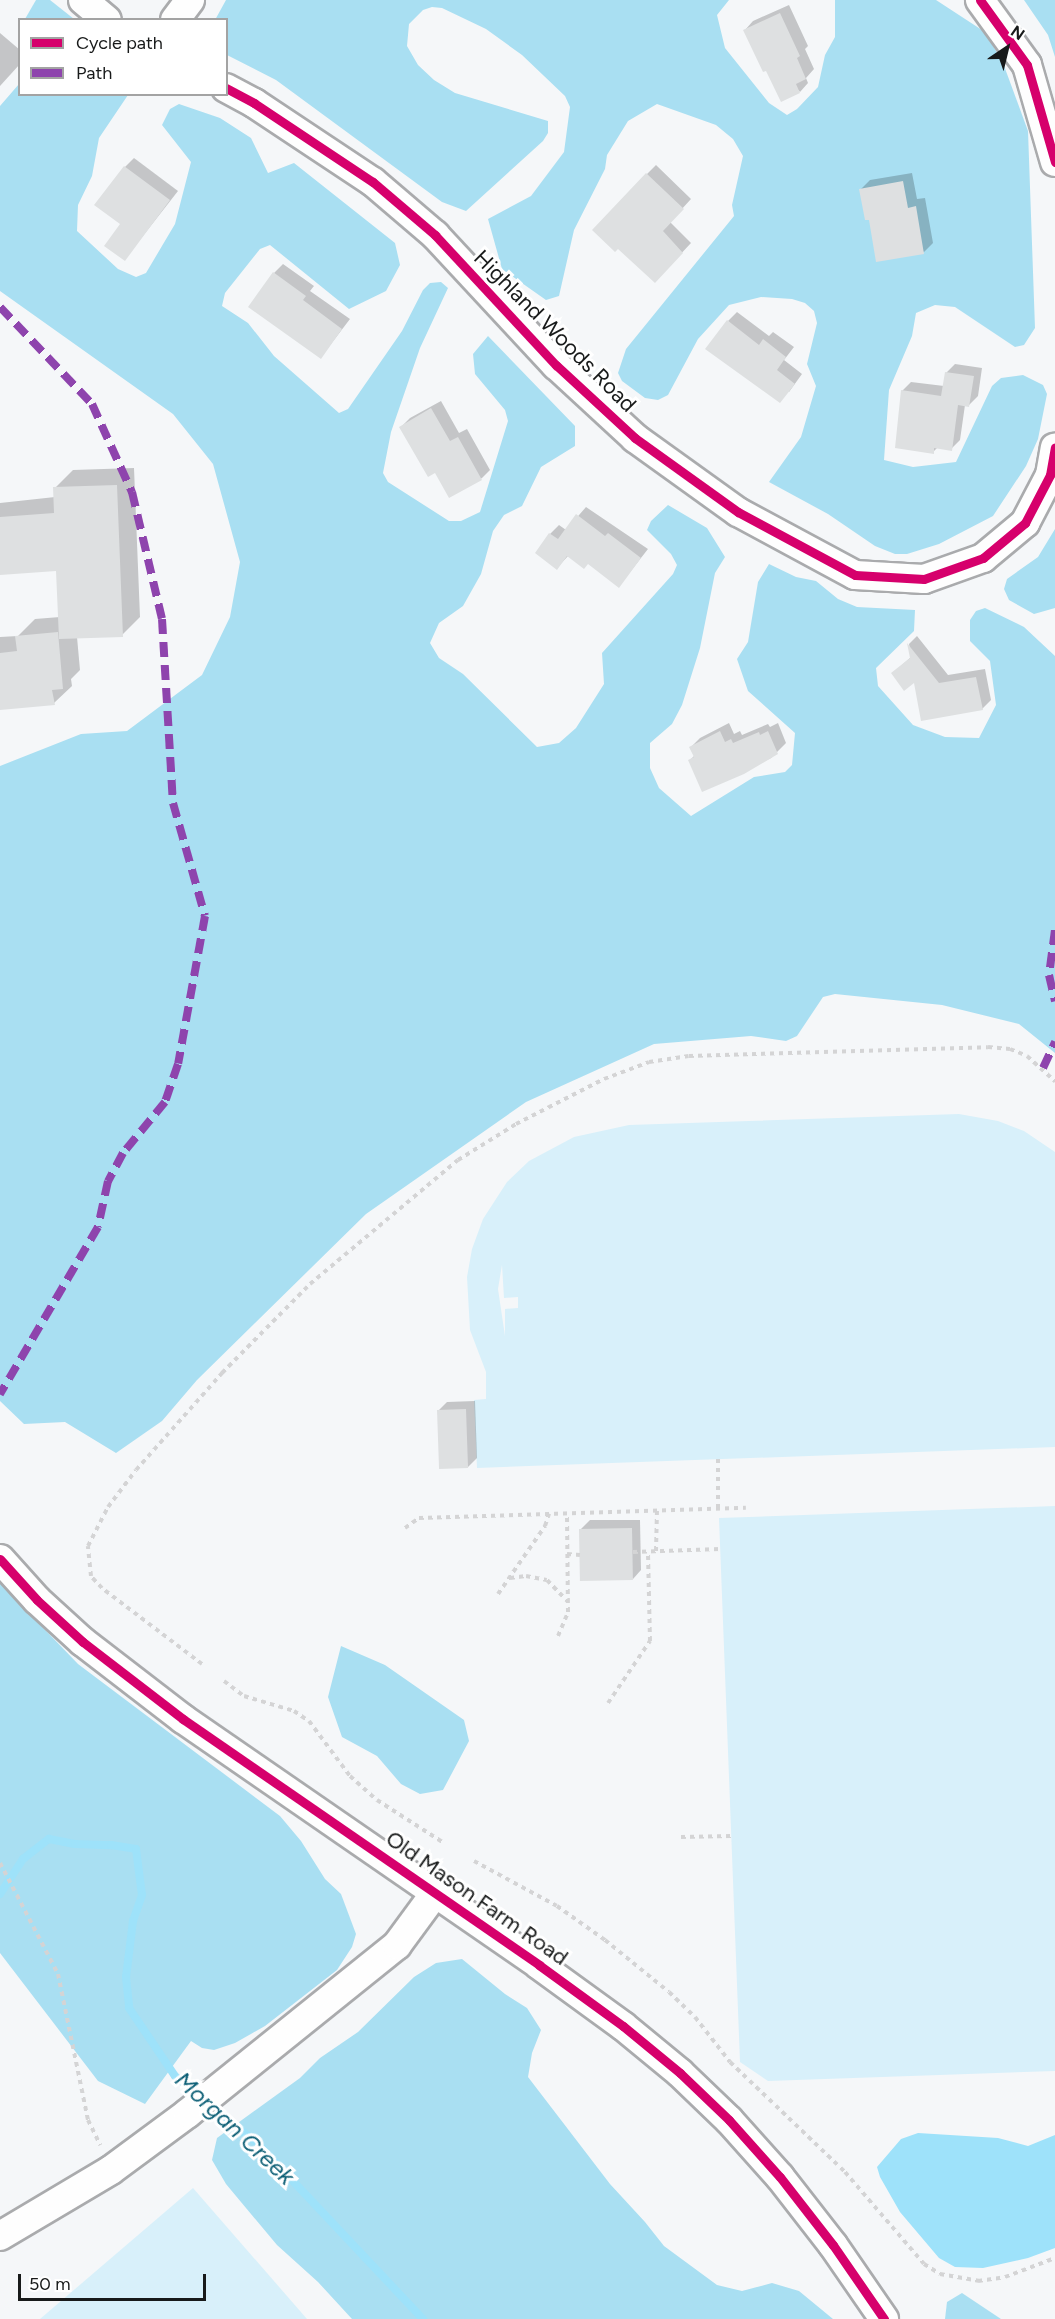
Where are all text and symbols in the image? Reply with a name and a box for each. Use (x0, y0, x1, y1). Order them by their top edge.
legend (18, 18, 228, 96)
north arrow (977, 18, 1037, 78)
text: N (1007, 22, 1028, 44)
text: Cycle path (76, 32, 163, 54)
text: Path (76, 62, 112, 84)
street label: Highland Woods Road (468, 244, 642, 418)
street label: Old Mason Farm Road (381, 1825, 573, 1971)
water label: Morgan Creek (169, 2065, 301, 2191)
scale bar (21, 2262, 208, 2300)
text: 50 m (29, 2273, 71, 2295)

